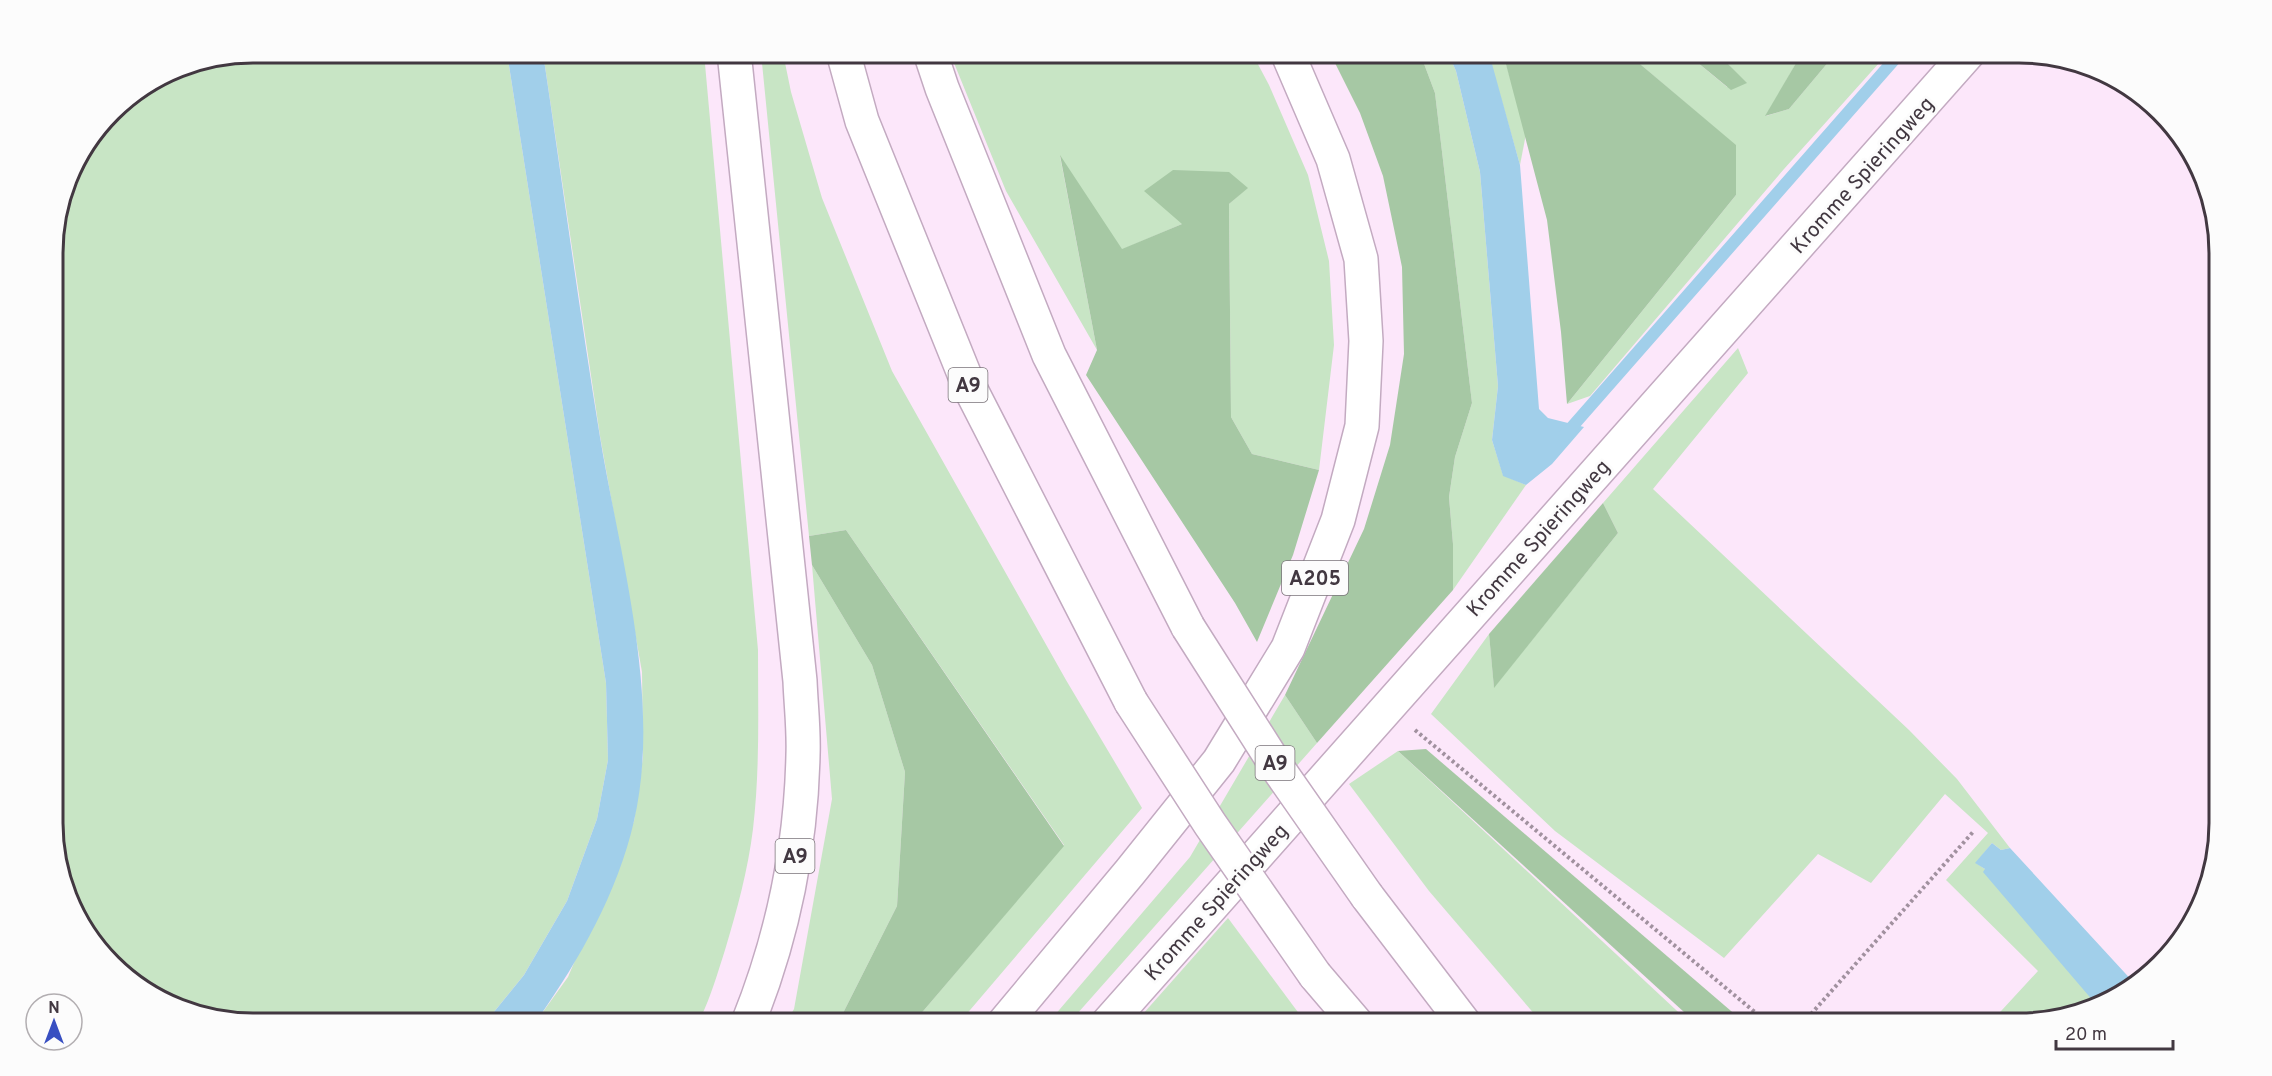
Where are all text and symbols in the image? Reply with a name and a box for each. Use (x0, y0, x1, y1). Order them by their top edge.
street label: Kromme Spieringweg (1785, 92, 1941, 260)
road number: A9 (948, 368, 988, 402)
street label: Kromme Spieringweg (1461, 455, 1617, 623)
road number: A205 (1282, 561, 1348, 595)
road number: A9 (1256, 746, 1294, 780)
street label: Kromme Spieringweg (1139, 819, 1295, 987)
road number: A9 (776, 839, 814, 873)
north arrow (24, 992, 84, 1052)
text: N (48, 999, 60, 1019)
scale bar (2056, 1013, 2173, 1051)
text: 20 m (2065, 1024, 2107, 1047)

